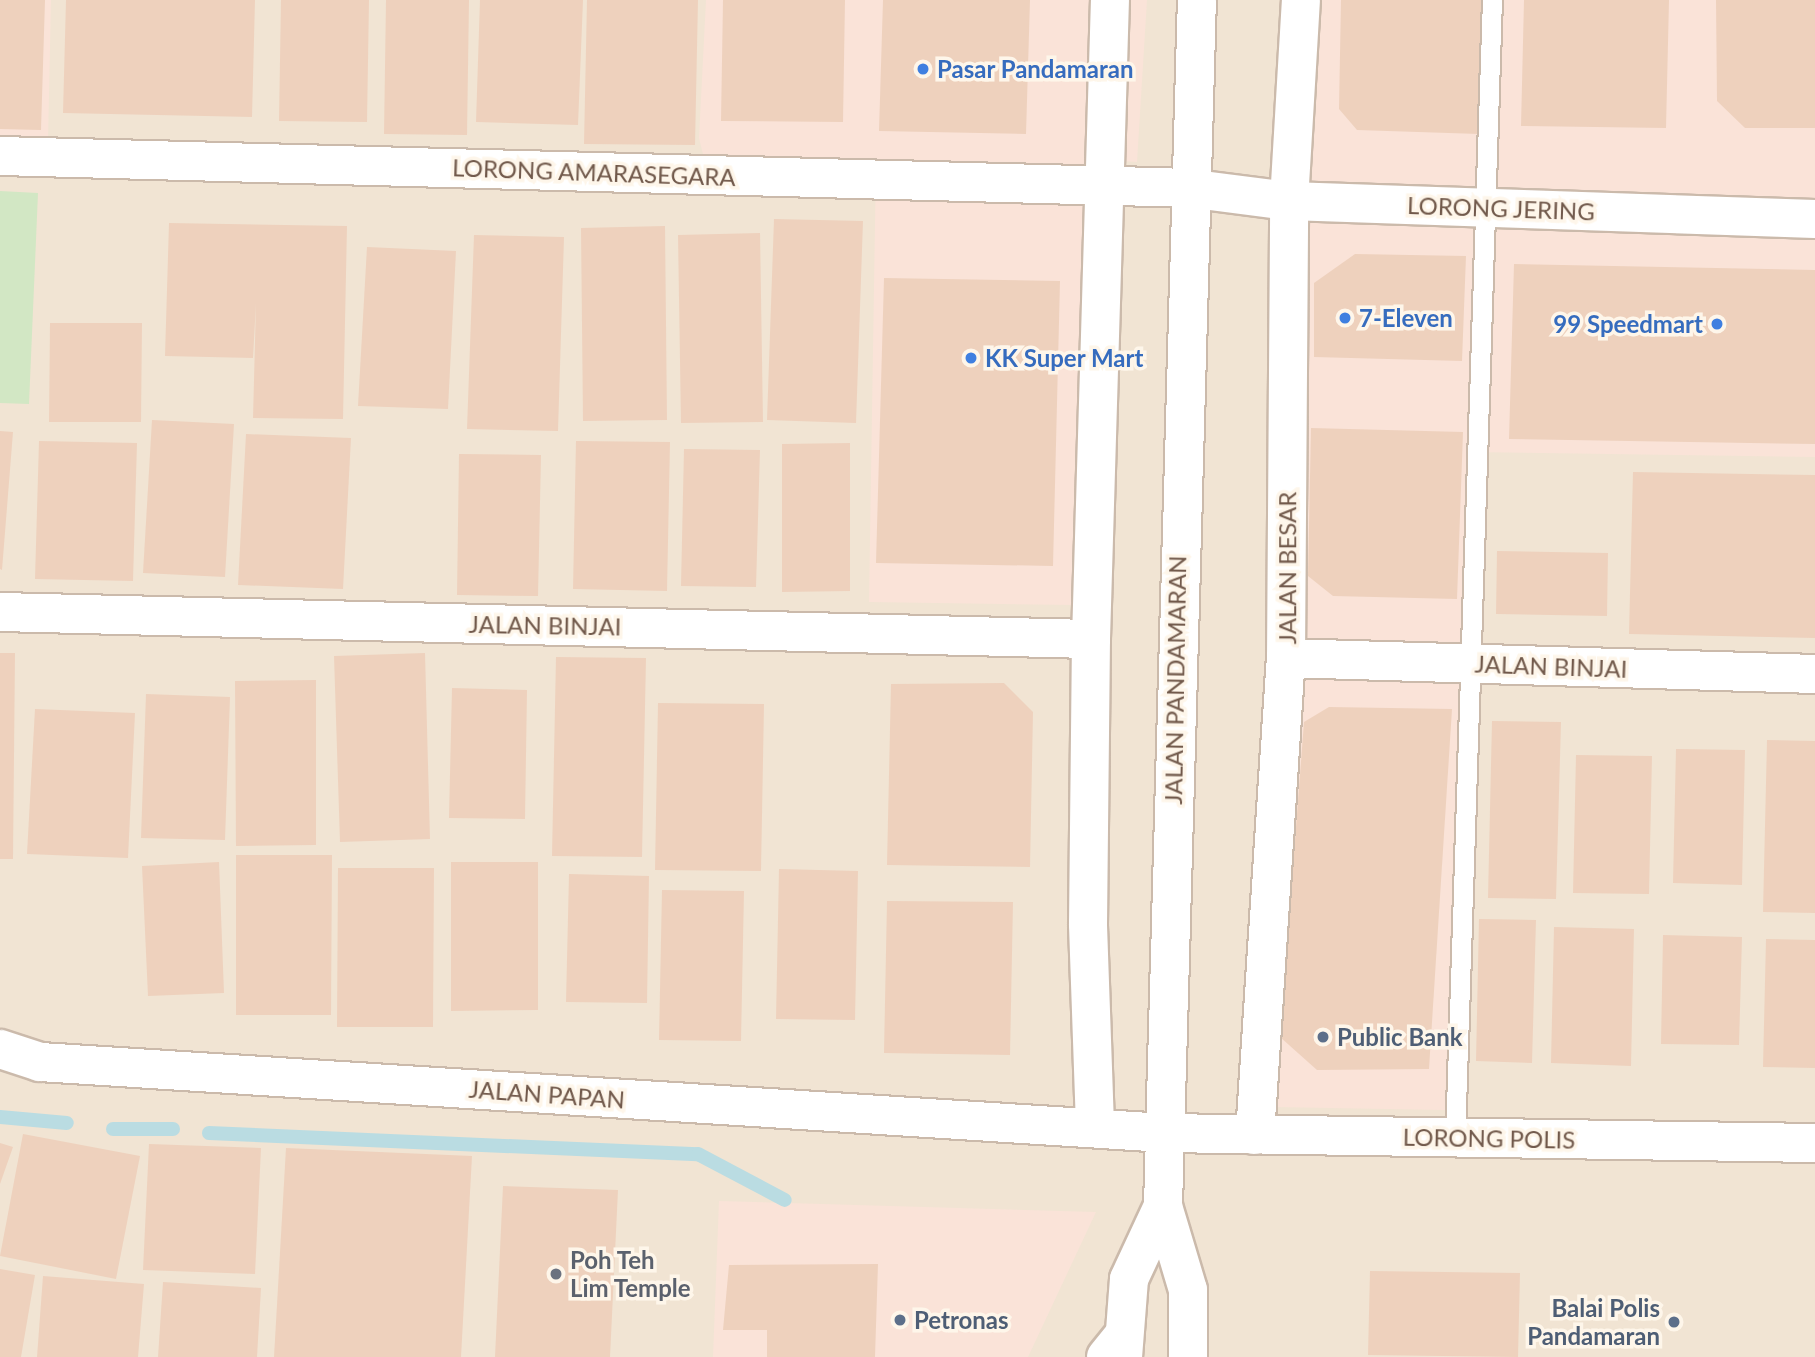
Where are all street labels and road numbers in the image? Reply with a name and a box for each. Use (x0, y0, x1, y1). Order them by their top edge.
street label: LORONG AMARASEGARA (451, 153, 737, 191)
street label: LORONG JERING (1406, 190, 1596, 226)
street label: JALAN BESAR (1273, 492, 1301, 644)
street label: JALAN PANDAMARAN (1158, 555, 1192, 805)
street label: JALAN BINJAI (468, 609, 622, 641)
street label: JALAN BINJAI (1474, 649, 1628, 683)
street label: JALAN PAPAN (468, 1074, 626, 1114)
street label: LORONG POLIS (1403, 1122, 1575, 1154)

